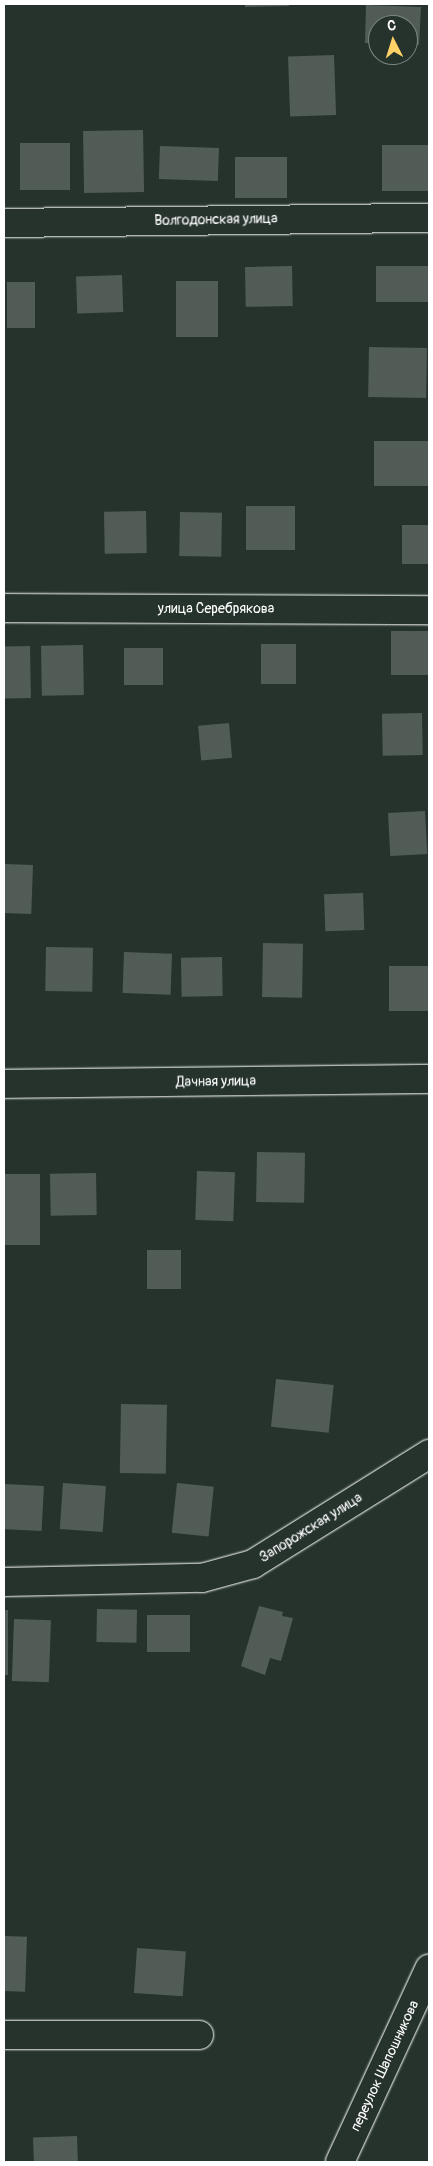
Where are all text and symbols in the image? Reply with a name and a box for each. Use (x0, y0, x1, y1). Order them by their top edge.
north arrow (368, 15, 418, 65)
text: С (387, 17, 397, 34)
street label: Волгодонская улица (154, 211, 278, 229)
street label: улица Серебрякова (158, 601, 274, 617)
street label: Дачная улица (176, 1073, 256, 1091)
street label: Запорожская улица (257, 1490, 365, 1566)
street label: переулок Шапошникова (347, 1998, 423, 2134)

